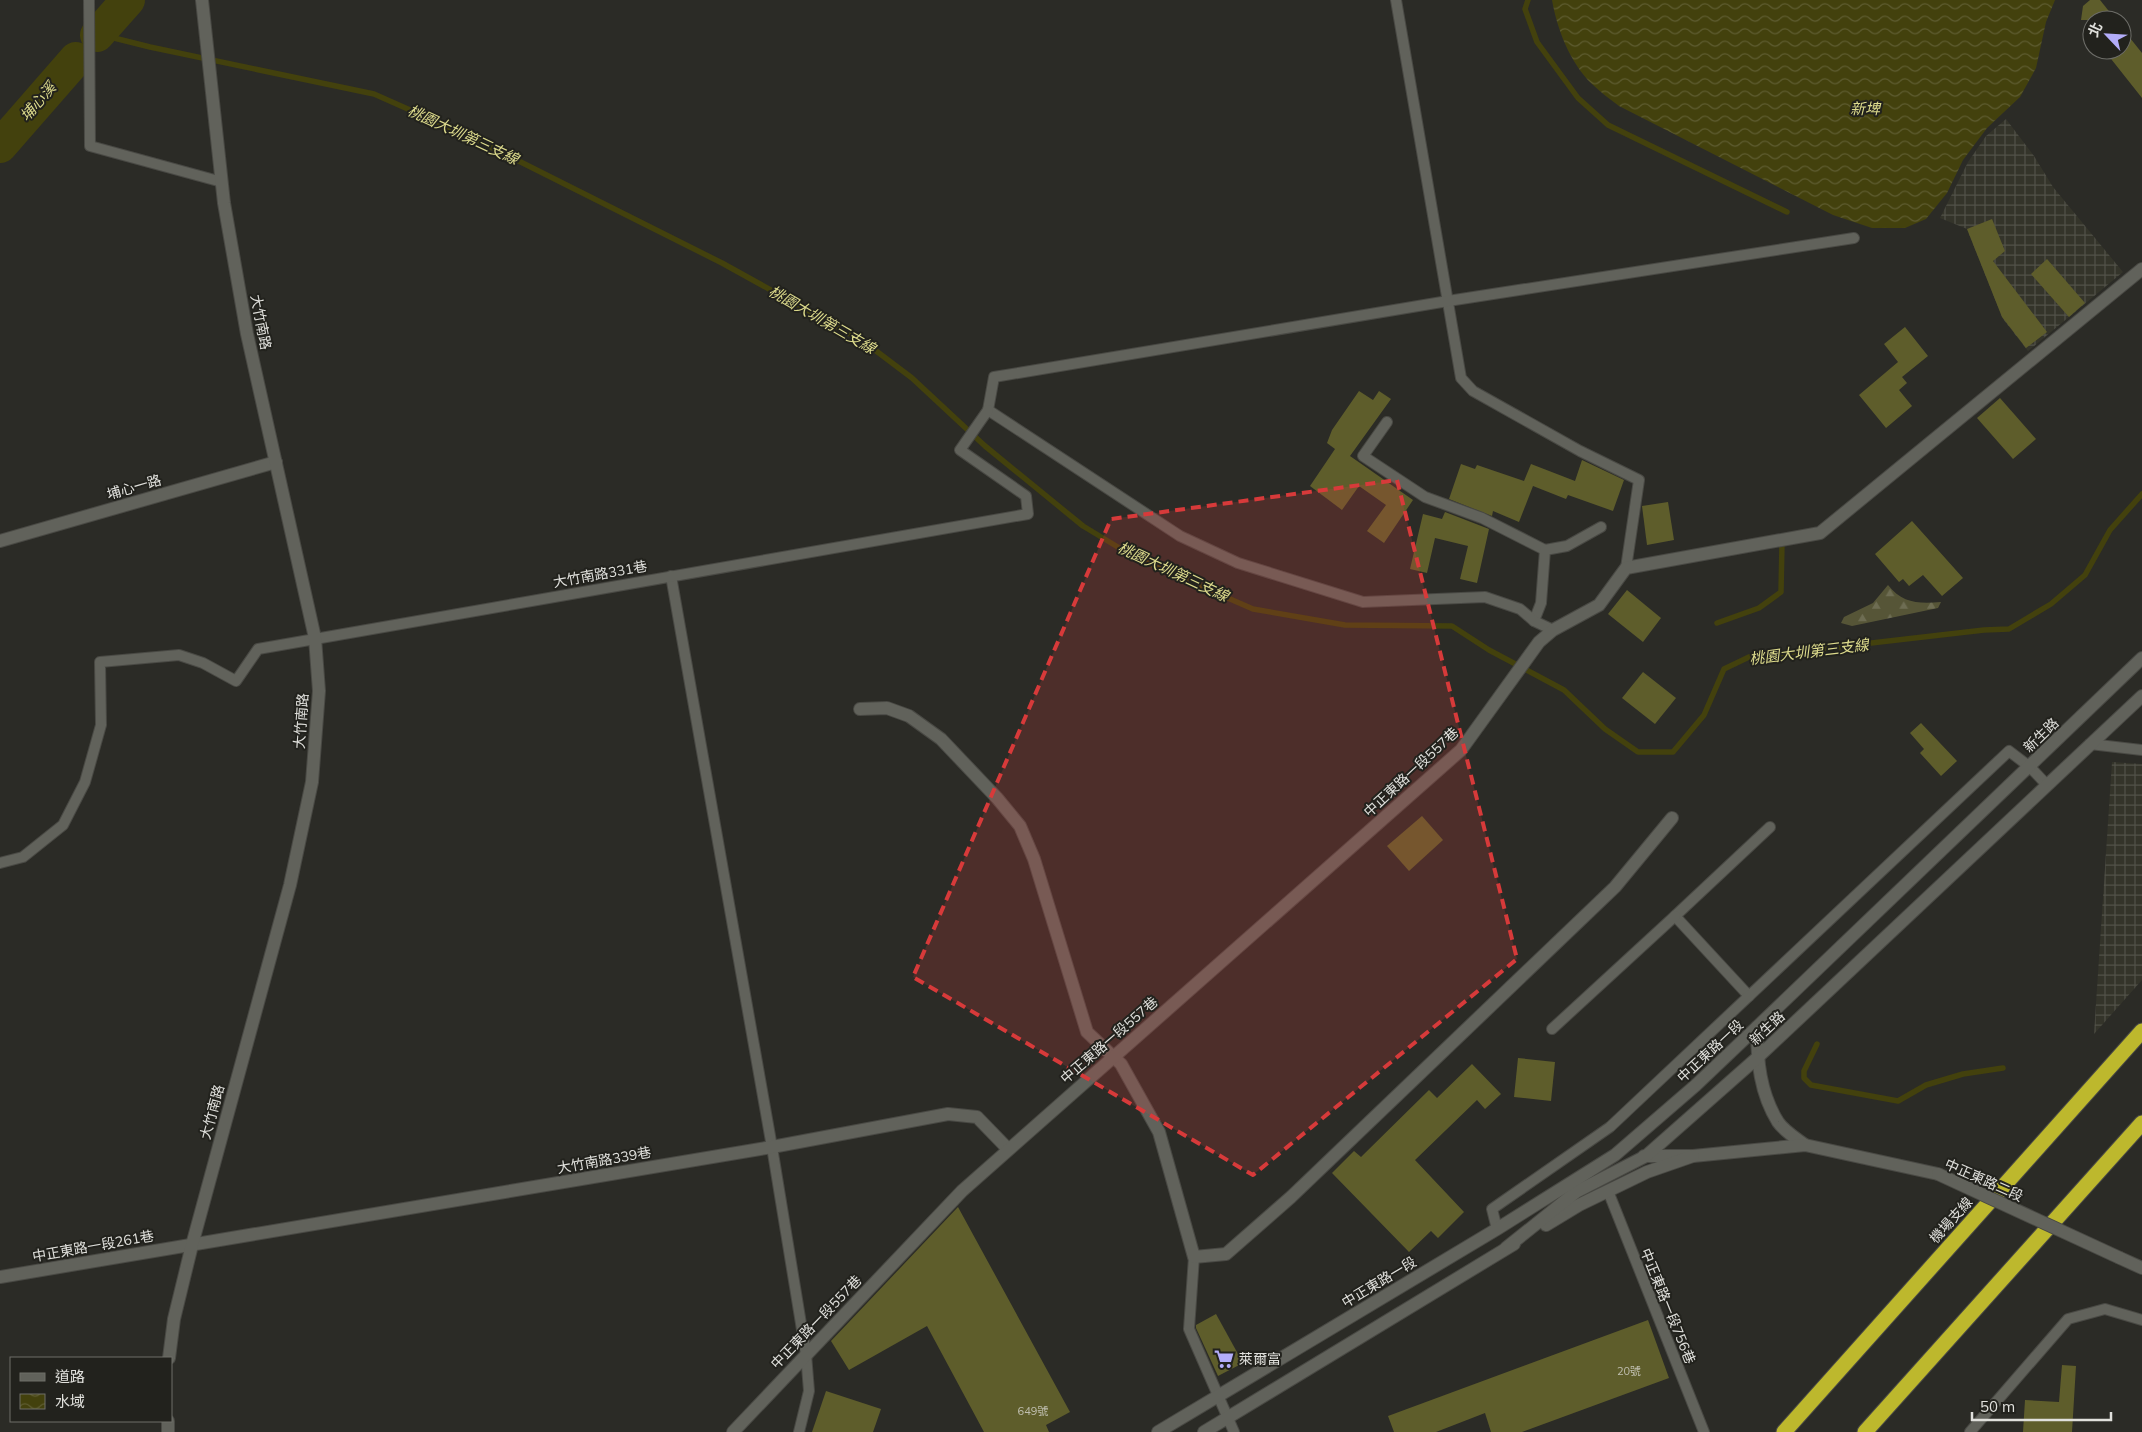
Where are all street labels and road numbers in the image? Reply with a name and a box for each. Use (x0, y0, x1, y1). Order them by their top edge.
street label: 大竹南路 (247, 293, 275, 351)
street label: 埔心一路 (105, 471, 163, 503)
street label: 大竹南路331巷 (552, 557, 648, 591)
street label: 大竹南路 (290, 692, 312, 750)
street label: 新生路 (2020, 714, 2062, 756)
street label: 中正東路一段557巷 (1360, 723, 1462, 821)
street label: 中正東路一段557巷 (1057, 993, 1161, 1087)
street label: 新生路 (1746, 1007, 1788, 1049)
street label: 中正東路一段 (1673, 1016, 1747, 1086)
street label: 大竹南路 (196, 1083, 228, 1141)
street label: 大竹南路339巷 (556, 1143, 652, 1177)
street label: 中正東路二段 (1942, 1155, 2026, 1205)
street label: 機場支線 (1926, 1193, 1976, 1247)
street label: 中正東路一段261巷 (31, 1226, 155, 1266)
street label: 中正東路一段756巷 (1637, 1246, 1699, 1366)
street label: 中正東路一段 (1338, 1253, 1420, 1311)
street label: 中正東路一段557巷 (767, 1271, 865, 1373)

